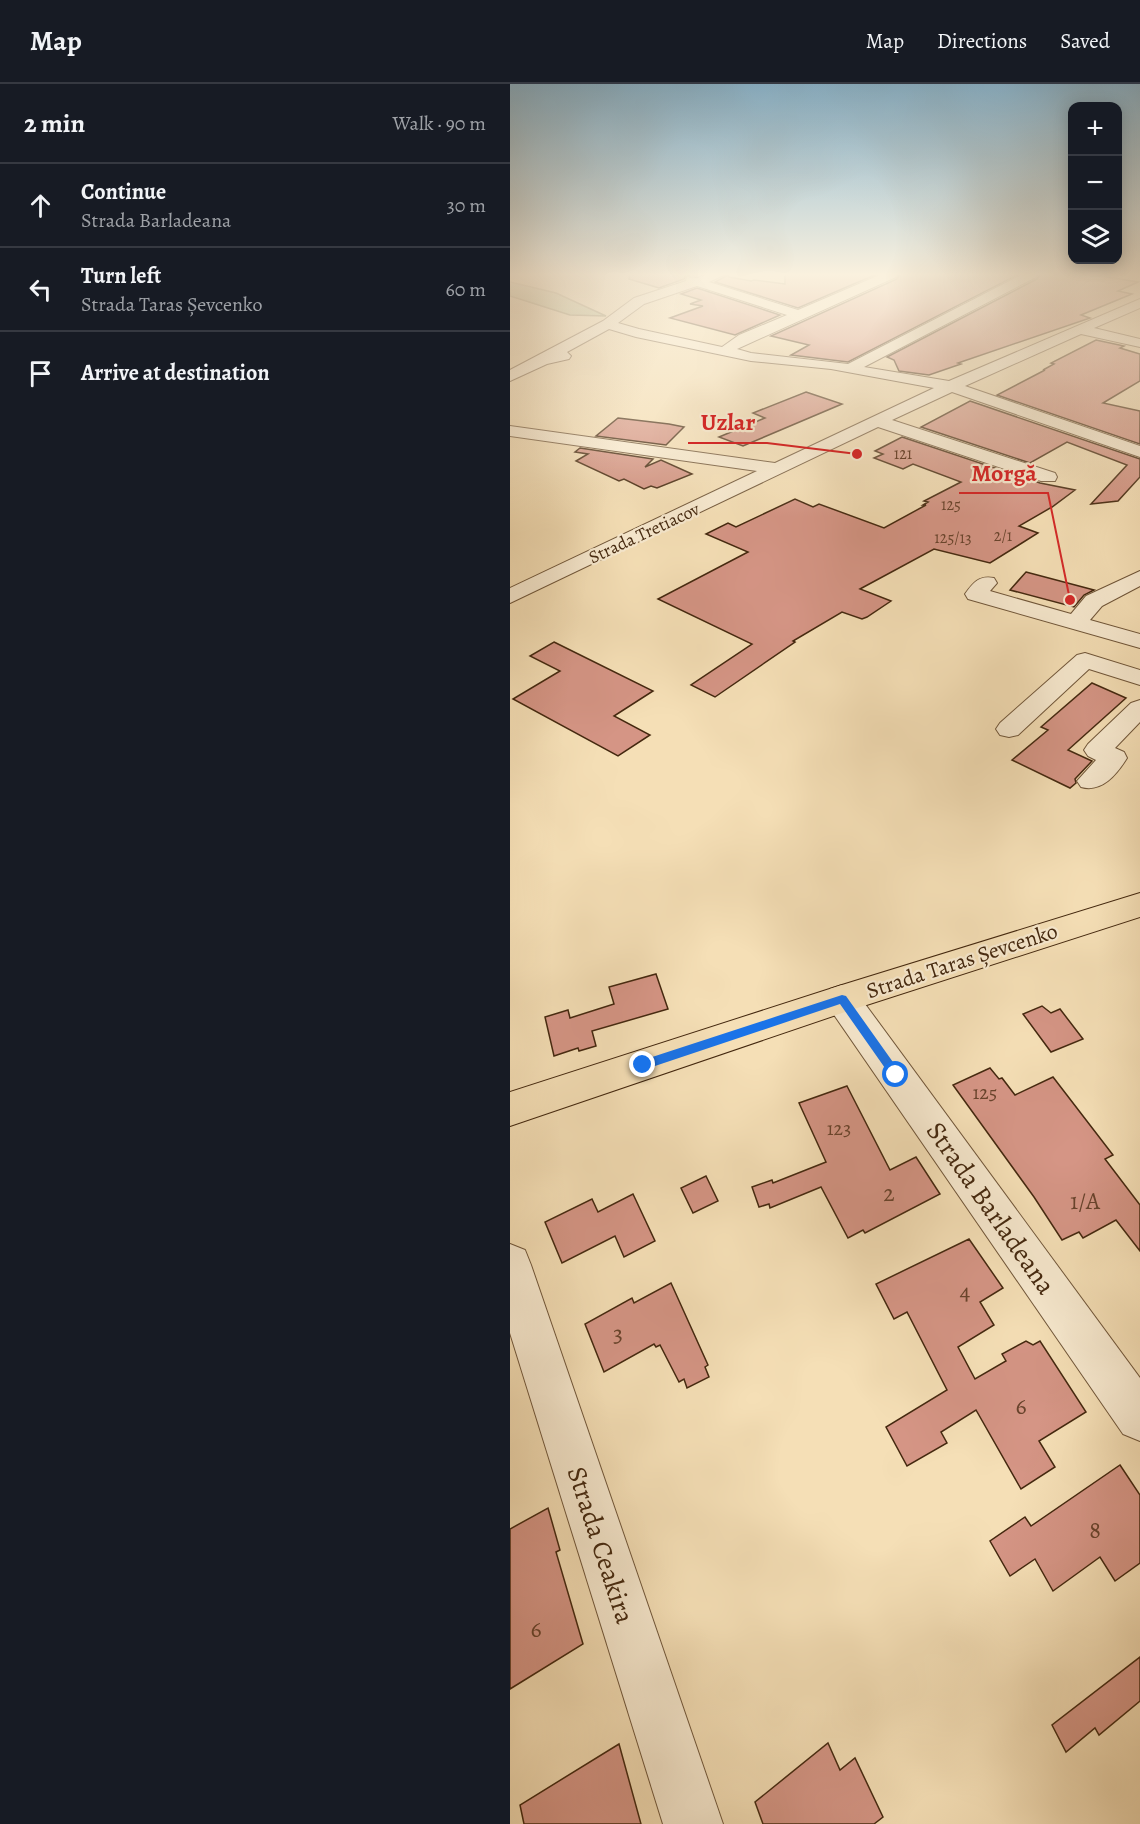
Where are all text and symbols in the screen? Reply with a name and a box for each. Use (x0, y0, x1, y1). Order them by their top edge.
text: Map (30, 22, 82, 60)
text: Map (866, 27, 904, 55)
text: Directions (937, 27, 1027, 55)
text: Saved (1060, 27, 1110, 55)
map controls (1068, 102, 1122, 264)
button: + (1068, 102, 1122, 156)
text: 2 min (24, 106, 85, 141)
text: Walk · 90 m (393, 110, 486, 137)
button: − (1068, 156, 1122, 210)
text: Continue (81, 177, 166, 207)
icon: ahead (24, 189, 57, 222)
text: 30 m (446, 192, 486, 219)
text: Strada Barladeana (81, 207, 231, 234)
button: layers (1068, 210, 1122, 264)
text: Turn left (81, 261, 161, 291)
icon: left (24, 273, 57, 306)
text: 60 m (446, 276, 486, 303)
text: Strada Taras Șevcenko (81, 291, 262, 318)
icon: arrive (24, 357, 57, 390)
text: Arrive at destination (81, 358, 270, 388)
callout: Uzlar (688, 401, 767, 443)
text: Uzlar (701, 406, 755, 438)
house number: 121 (894, 443, 913, 465)
callout: Morgă (959, 451, 1048, 493)
text: Morgă (971, 457, 1037, 489)
house number: 125 (941, 494, 961, 516)
street label: Strada Tretiacov (585, 496, 704, 569)
house number: 2/1 (994, 525, 1013, 547)
house number: 125/13 (934, 527, 972, 549)
street label: Strada Taras Șevcenko (862, 916, 1062, 1006)
route end (629, 1051, 655, 1077)
route start (882, 1061, 908, 1087)
house number: 125 (973, 1079, 997, 1106)
street label: Strada Barladeana (918, 1114, 1064, 1302)
house number: 123 (827, 1115, 851, 1142)
house number: 2 (883, 1177, 895, 1209)
house number: 1/A (1070, 1185, 1101, 1217)
house number: 4 (960, 1275, 971, 1307)
house number: 3 (613, 1318, 623, 1350)
house number: 6 (1015, 1390, 1027, 1422)
street label: Strada Ceakira (559, 1462, 643, 1628)
house number: 8 (1089, 1514, 1101, 1546)
house number: 6 (530, 1613, 542, 1645)

